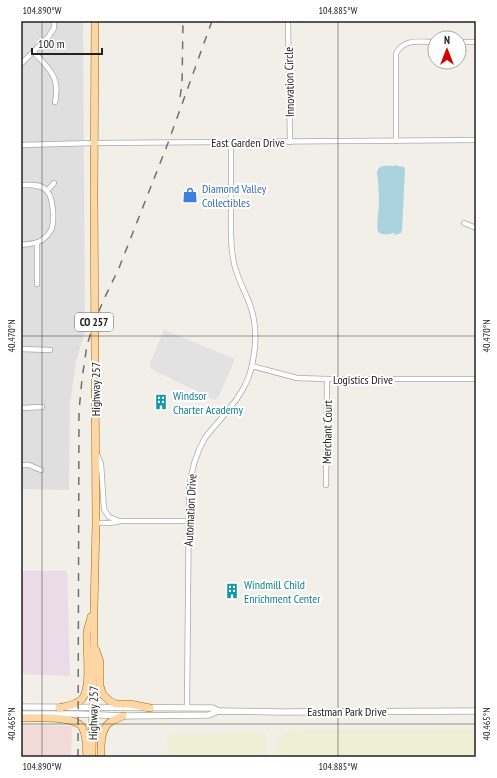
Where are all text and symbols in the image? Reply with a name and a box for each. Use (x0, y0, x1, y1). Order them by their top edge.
text: 104.890°W (23, 4, 62, 17)
text: 104.885°W (319, 4, 358, 17)
scale bar (32, 30, 102, 56)
north arrow (427, 30, 467, 70)
text: N (444, 33, 450, 47)
text: 100 m (38, 36, 65, 51)
street label: Innovation Circle (281, 47, 297, 117)
street label: East Garden Drive (211, 135, 285, 150)
place label: Diamond Valley Collectibles (202, 181, 267, 210)
shop icon: Diamond Valley Collectibles (181, 186, 199, 204)
road number: CO 257 (75, 313, 113, 331)
text: 40.470°N (5, 319, 18, 353)
text: 40.470°N (480, 319, 493, 353)
street label: Highway 257 (88, 362, 103, 416)
street label: Logistics Drive (333, 372, 393, 387)
place label: Windsor Charter Academy (173, 388, 243, 417)
building icon: Windsor Charter Academy (152, 393, 170, 411)
street label: Merchant Court (319, 399, 335, 464)
street label: Automation Drive (181, 473, 199, 547)
place label: Windmill Child Enrichment Center (244, 577, 321, 606)
building icon: Windmill Child Enrichment Center (223, 582, 241, 600)
street label: Highway 257 (85, 686, 101, 740)
street label: Eastman Park Drive (307, 704, 387, 719)
text: 40.465°N (5, 707, 18, 741)
text: 40.465°N (480, 707, 493, 741)
text: 104.890°W (23, 760, 62, 773)
text: 104.885°W (319, 760, 358, 773)

